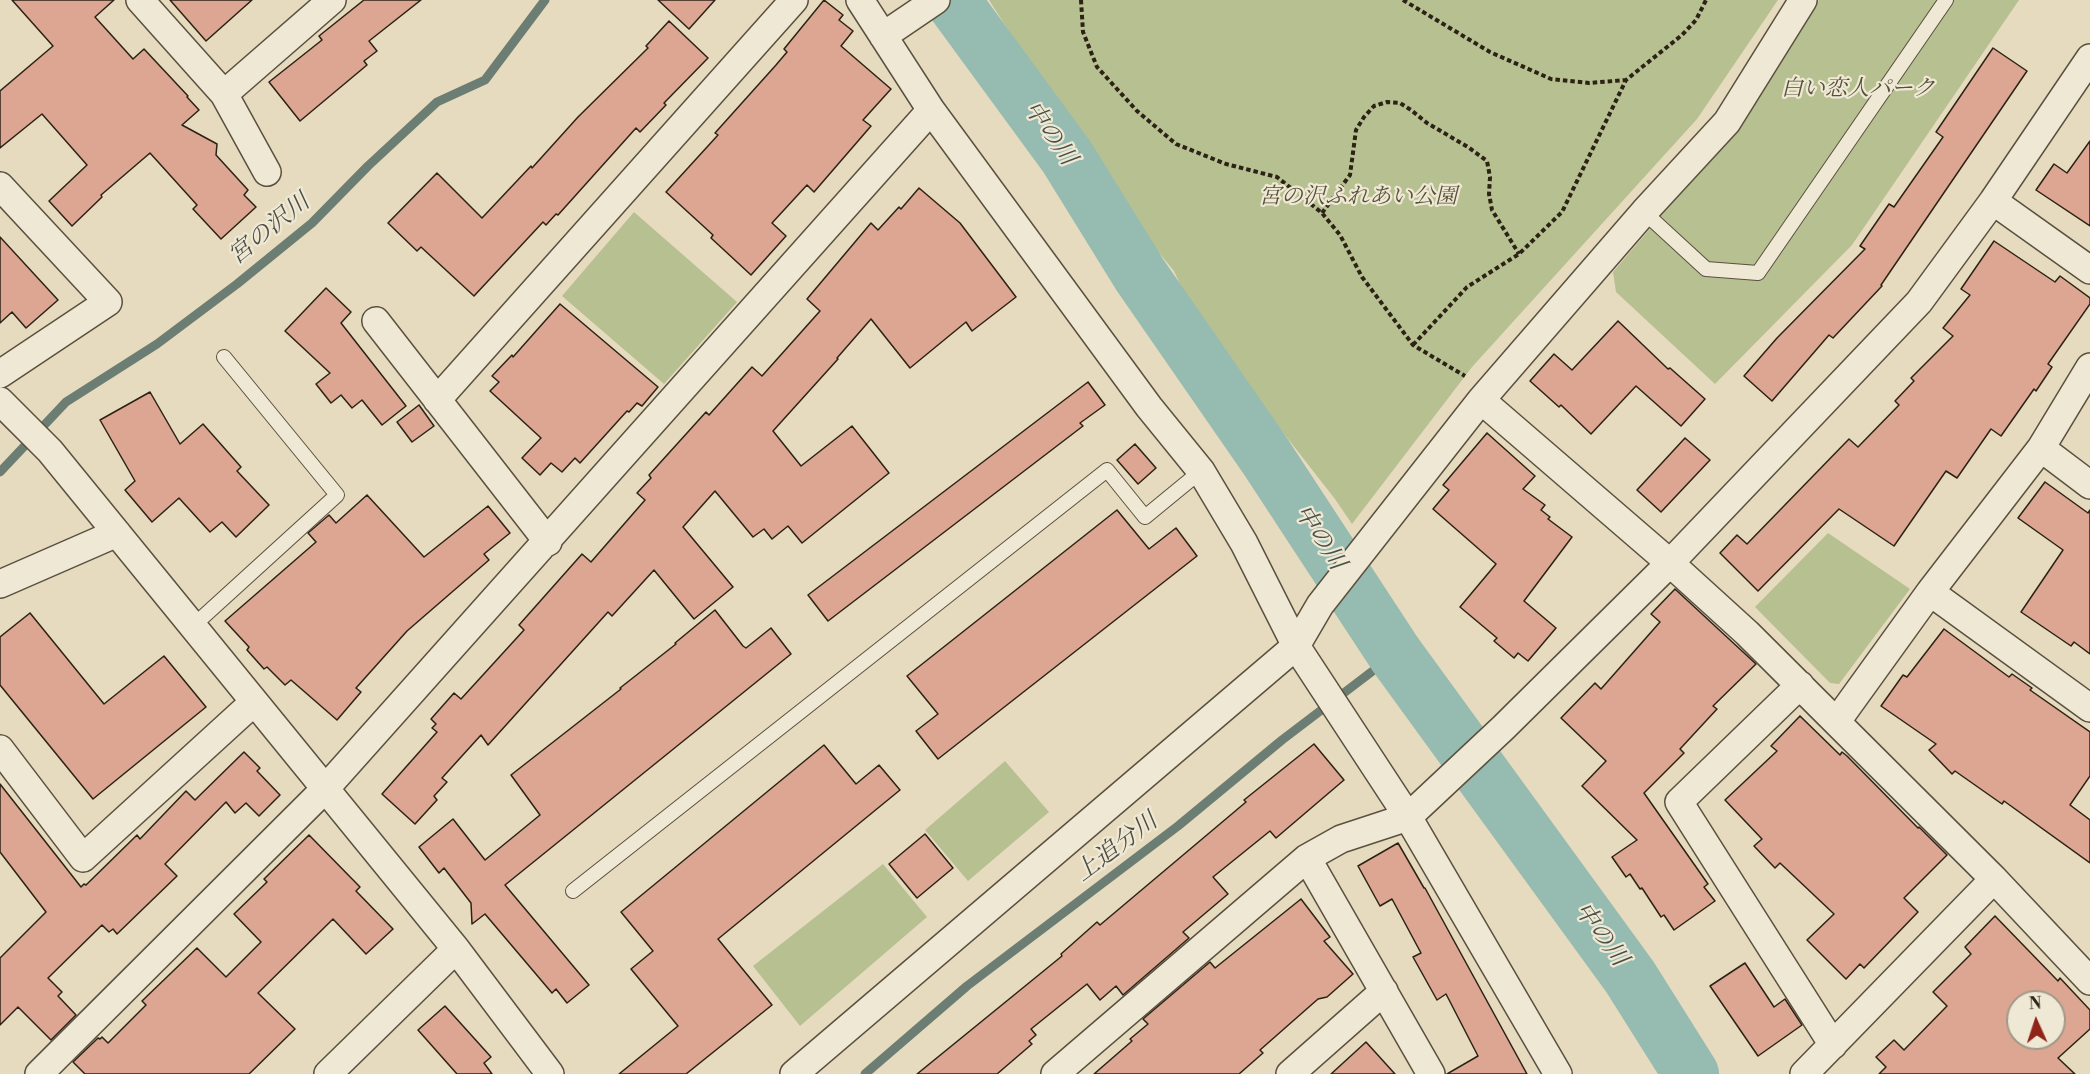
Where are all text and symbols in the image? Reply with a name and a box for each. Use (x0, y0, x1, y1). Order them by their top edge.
park label: 白い恋人パーク (1781, 77, 1935, 103)
water label: 中の川 (1017, 96, 1081, 172)
park label: 宮の沢ふれあい公園 (1259, 185, 1457, 211)
water label: 宮の沢川 (224, 189, 316, 271)
water label: 中の川 (1287, 500, 1351, 576)
water label: 上追分川 (1070, 808, 1164, 888)
water label: 中の川 (1567, 897, 1633, 973)
north arrow (2006, 990, 2066, 1050)
text: N (2028, 994, 2042, 1014)

